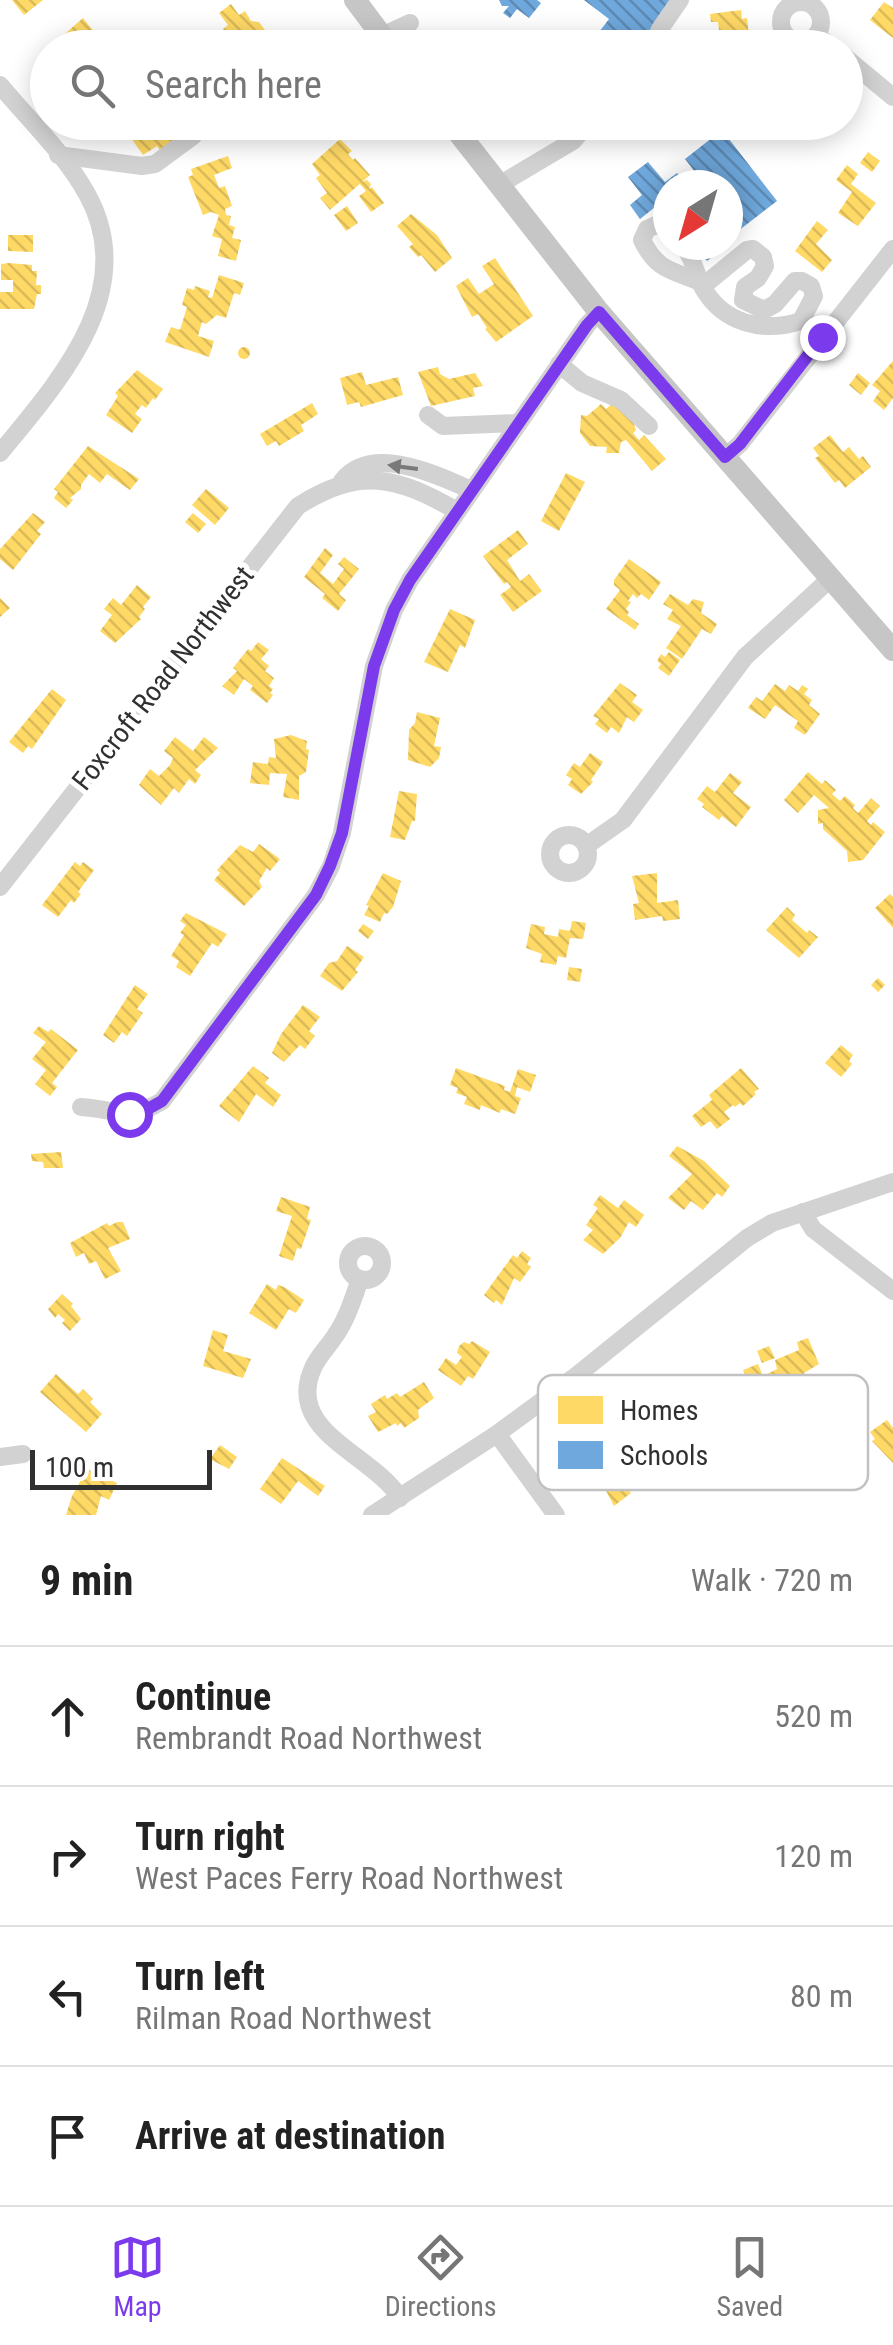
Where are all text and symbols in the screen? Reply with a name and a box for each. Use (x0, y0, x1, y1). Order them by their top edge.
search box (30, 30, 863, 140)
icon: search (65, 58, 120, 113)
text: Search here (145, 63, 322, 107)
north arrow (653, 170, 743, 260)
route end (800, 315, 846, 361)
one-way arrow (387, 459, 419, 475)
street label: Foxcroft Road Northwest (65, 559, 261, 797)
route start (107, 1092, 153, 1138)
legend (538, 1375, 868, 1490)
text: Homes (620, 1394, 698, 1427)
text: Schools (620, 1439, 708, 1472)
scale bar (30, 1445, 212, 1490)
text: 100 m (45, 1451, 114, 1484)
text: 9 min (40, 1556, 133, 1605)
text: Walk · 720 m (691, 1561, 853, 1599)
text: Continue (135, 1675, 271, 1719)
icon: ahead (40, 1689, 95, 1744)
text: 520 m (774, 1697, 853, 1735)
text: Rembrandt Road Northwest (135, 1719, 482, 1757)
text: Turn right (135, 1815, 285, 1859)
icon: right (40, 1829, 95, 1884)
text: 120 m (774, 1837, 853, 1875)
text: West Paces Ferry Road Northwest (135, 1859, 563, 1897)
text: Turn left (135, 1955, 265, 1999)
icon: left (40, 1969, 95, 2024)
text: 80 m (790, 1977, 853, 2015)
text: Rilman Road Northwest (135, 1999, 432, 2037)
icon: arrive (40, 2109, 95, 2164)
text: Arrive at destination (135, 2114, 445, 2158)
tab: Map (110, 2230, 165, 2323)
tab: Directions (385, 2230, 497, 2323)
tab: Saved (716, 2230, 783, 2323)

